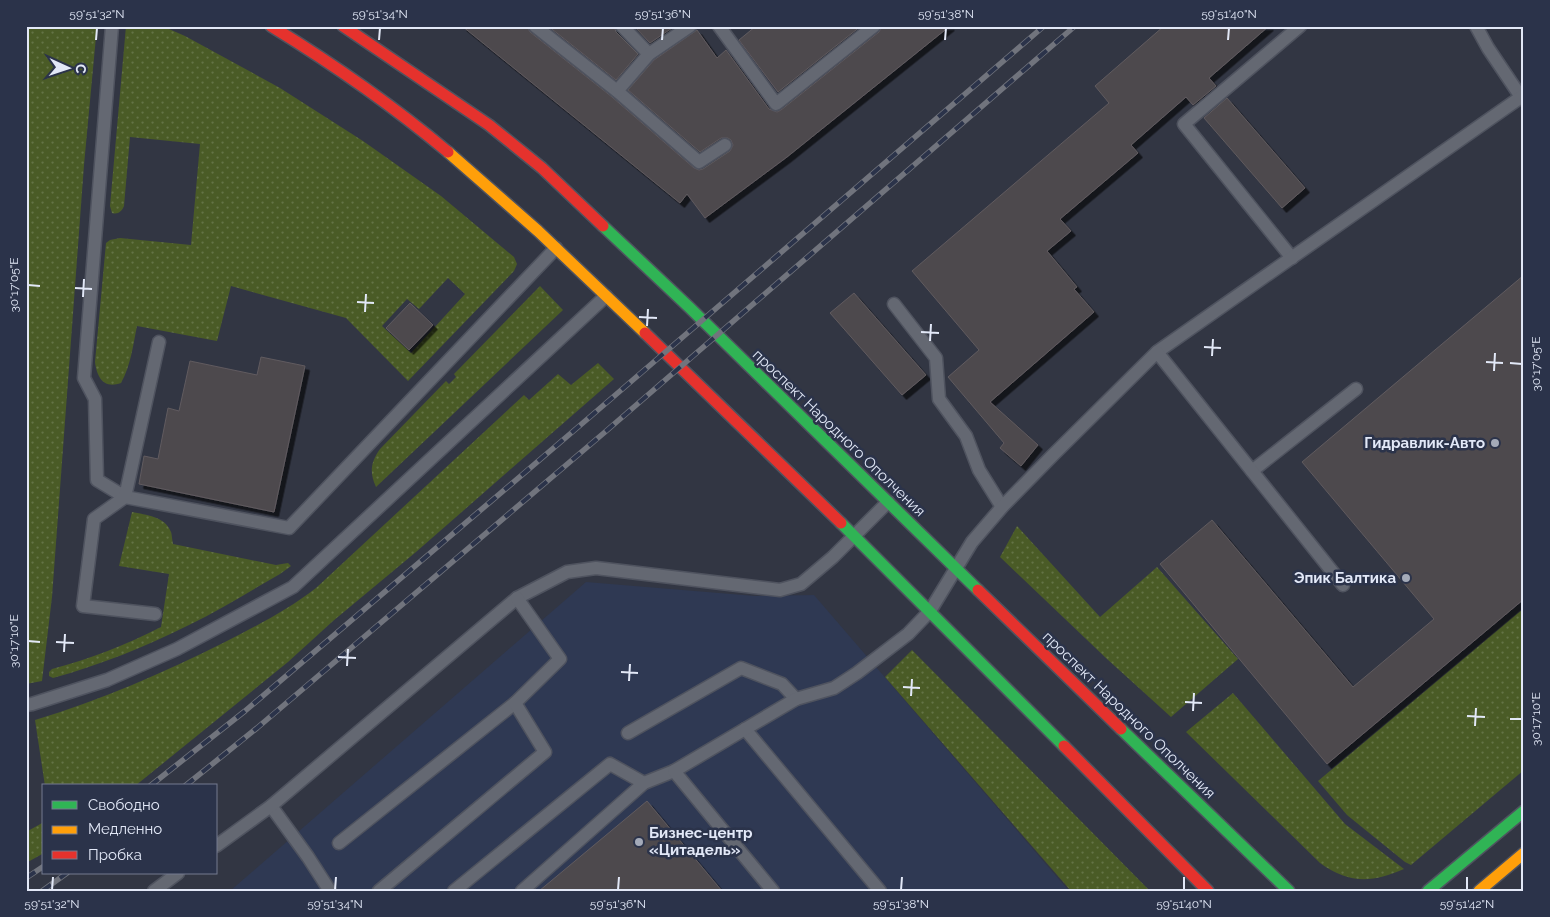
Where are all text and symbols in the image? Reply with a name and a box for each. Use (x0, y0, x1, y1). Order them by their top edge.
text: 59°51'32"N (69, 7, 125, 21)
text: 59°51'34"N (352, 7, 408, 21)
text: 59°51'36"N (635, 7, 691, 21)
text: 59°51'38"N (918, 7, 974, 21)
text: 59°51'40"N (1201, 7, 1257, 21)
north arrow (42, 42, 92, 92)
text: С (73, 63, 89, 74)
text: 30°17'05"E (7, 257, 21, 313)
text: 30°17'05"E (1529, 336, 1543, 392)
street label: проспект Народного Ополчения (749, 346, 929, 520)
place label: Гидравлик-Авто (1364, 434, 1485, 452)
marker: Гидравлик-Авто (1489, 437, 1501, 449)
place label: Эпик Балтика (1294, 569, 1396, 587)
marker: Эпик Балтика (1400, 572, 1412, 584)
text: 30°17'10"E (7, 614, 21, 668)
street label: проспект Народного Ополчения (1039, 628, 1219, 802)
text: 30°17'10"E (1529, 692, 1543, 746)
legend (42, 784, 218, 874)
text: Свободно (88, 796, 160, 814)
text: Медленно (88, 820, 162, 838)
place label: Бизнес-центр «Цитадель» (649, 824, 753, 859)
marker: Бизнес-центр «Цитадель» (633, 836, 645, 848)
text: Пробка (88, 846, 142, 864)
text: 59°51'32"N (24, 897, 80, 911)
text: 59°51'34"N (307, 897, 363, 911)
text: 59°51'36"N (590, 897, 646, 911)
text: 59°51'38"N (873, 897, 929, 911)
text: 59°51'40"N (1156, 897, 1212, 911)
text: 59°51'42"N (1440, 897, 1494, 911)

